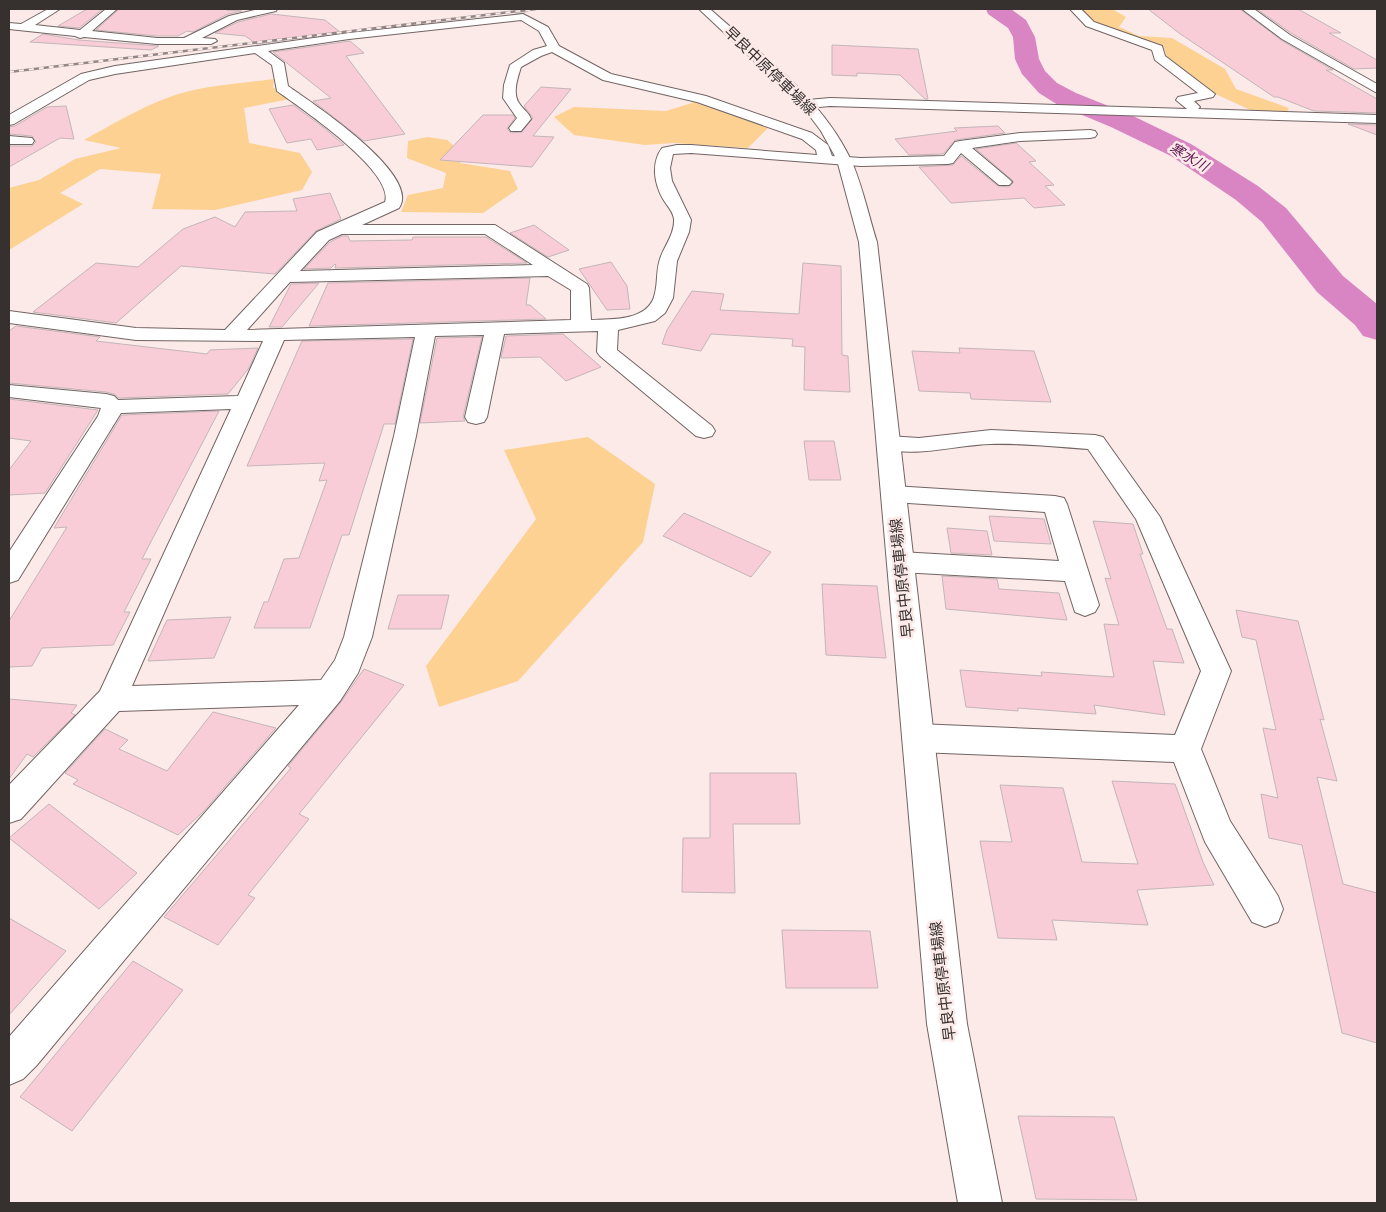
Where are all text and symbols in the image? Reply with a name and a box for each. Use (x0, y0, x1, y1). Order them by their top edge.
street label: 早良中原停車場線 (719, 21, 821, 121)
water label: 寒水川 (1166, 138, 1214, 177)
street label: 早良中原停車場線 (885, 517, 919, 639)
street label: 早良中原停車場線 (925, 920, 961, 1042)

